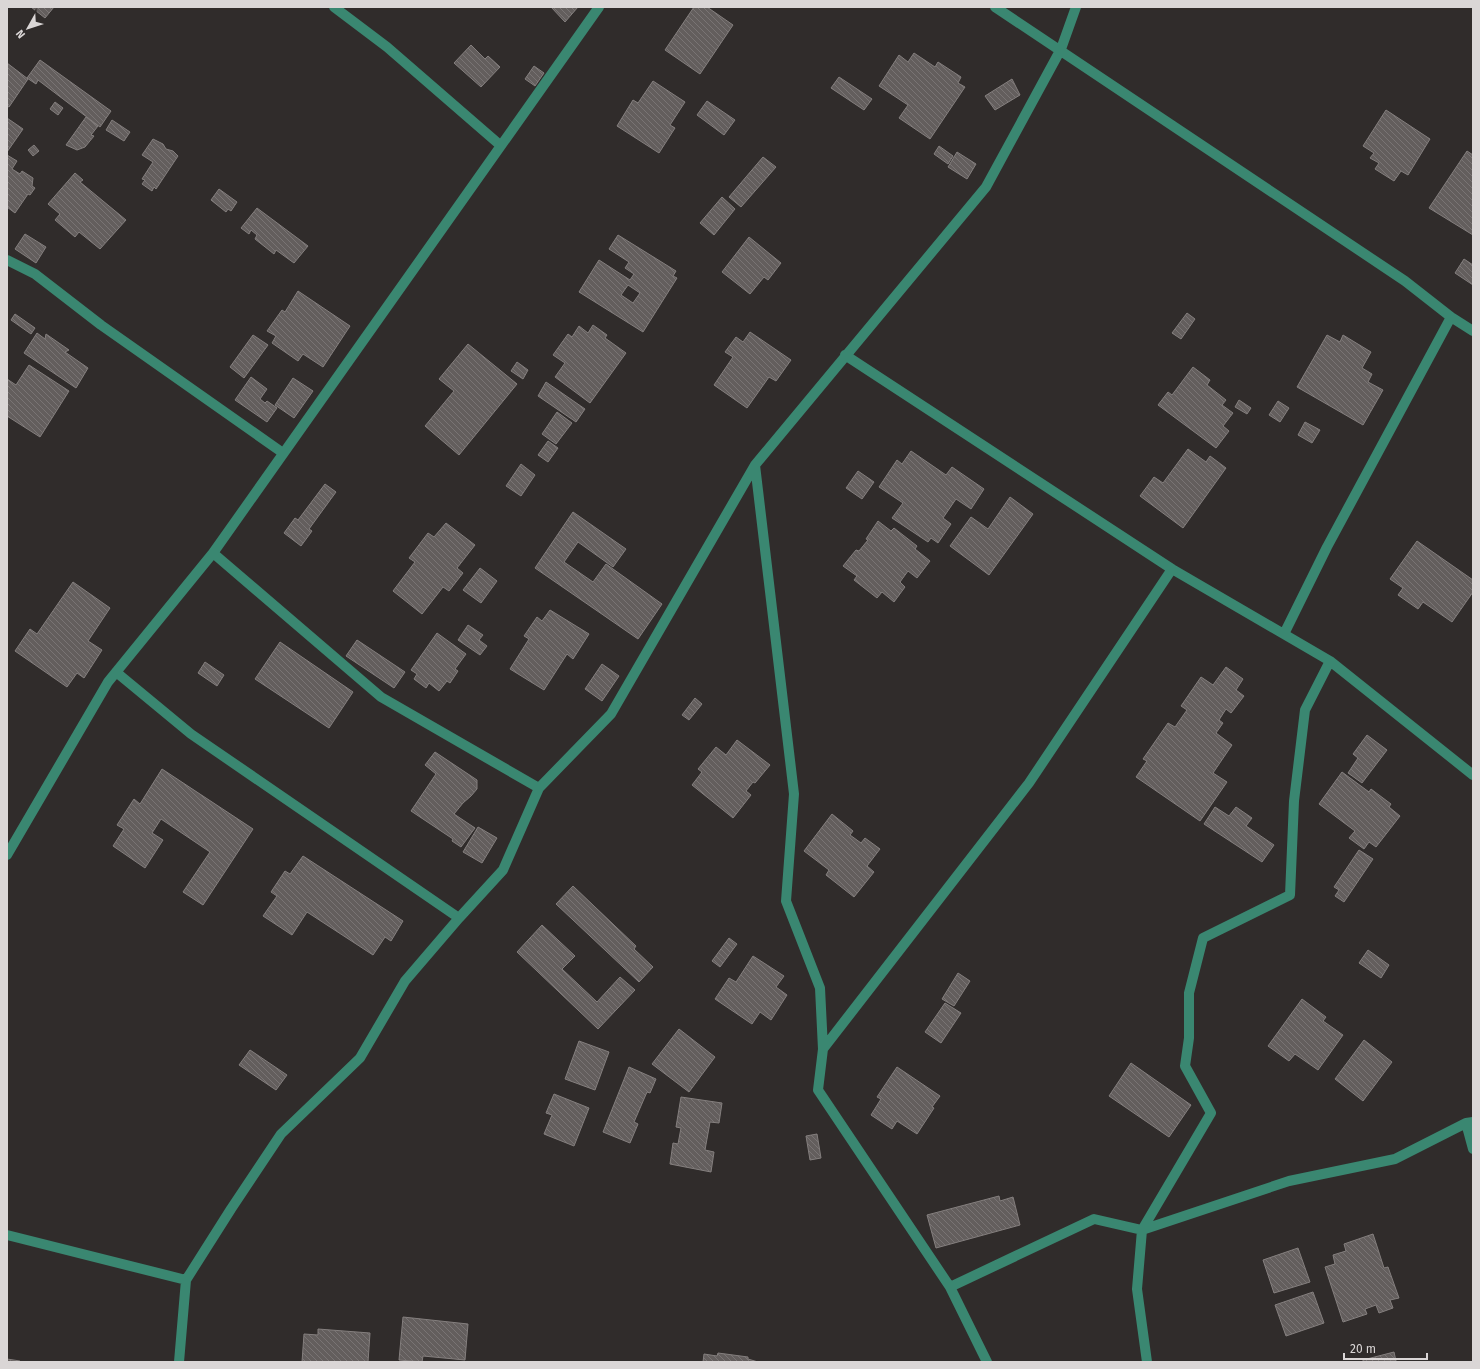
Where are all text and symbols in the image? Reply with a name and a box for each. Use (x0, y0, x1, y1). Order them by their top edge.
north arrow (8, 8, 48, 48)
text: N (13, 27, 28, 41)
scale bar (1344, 1335, 1427, 1361)
text: 20 m (1350, 1342, 1376, 1356)

